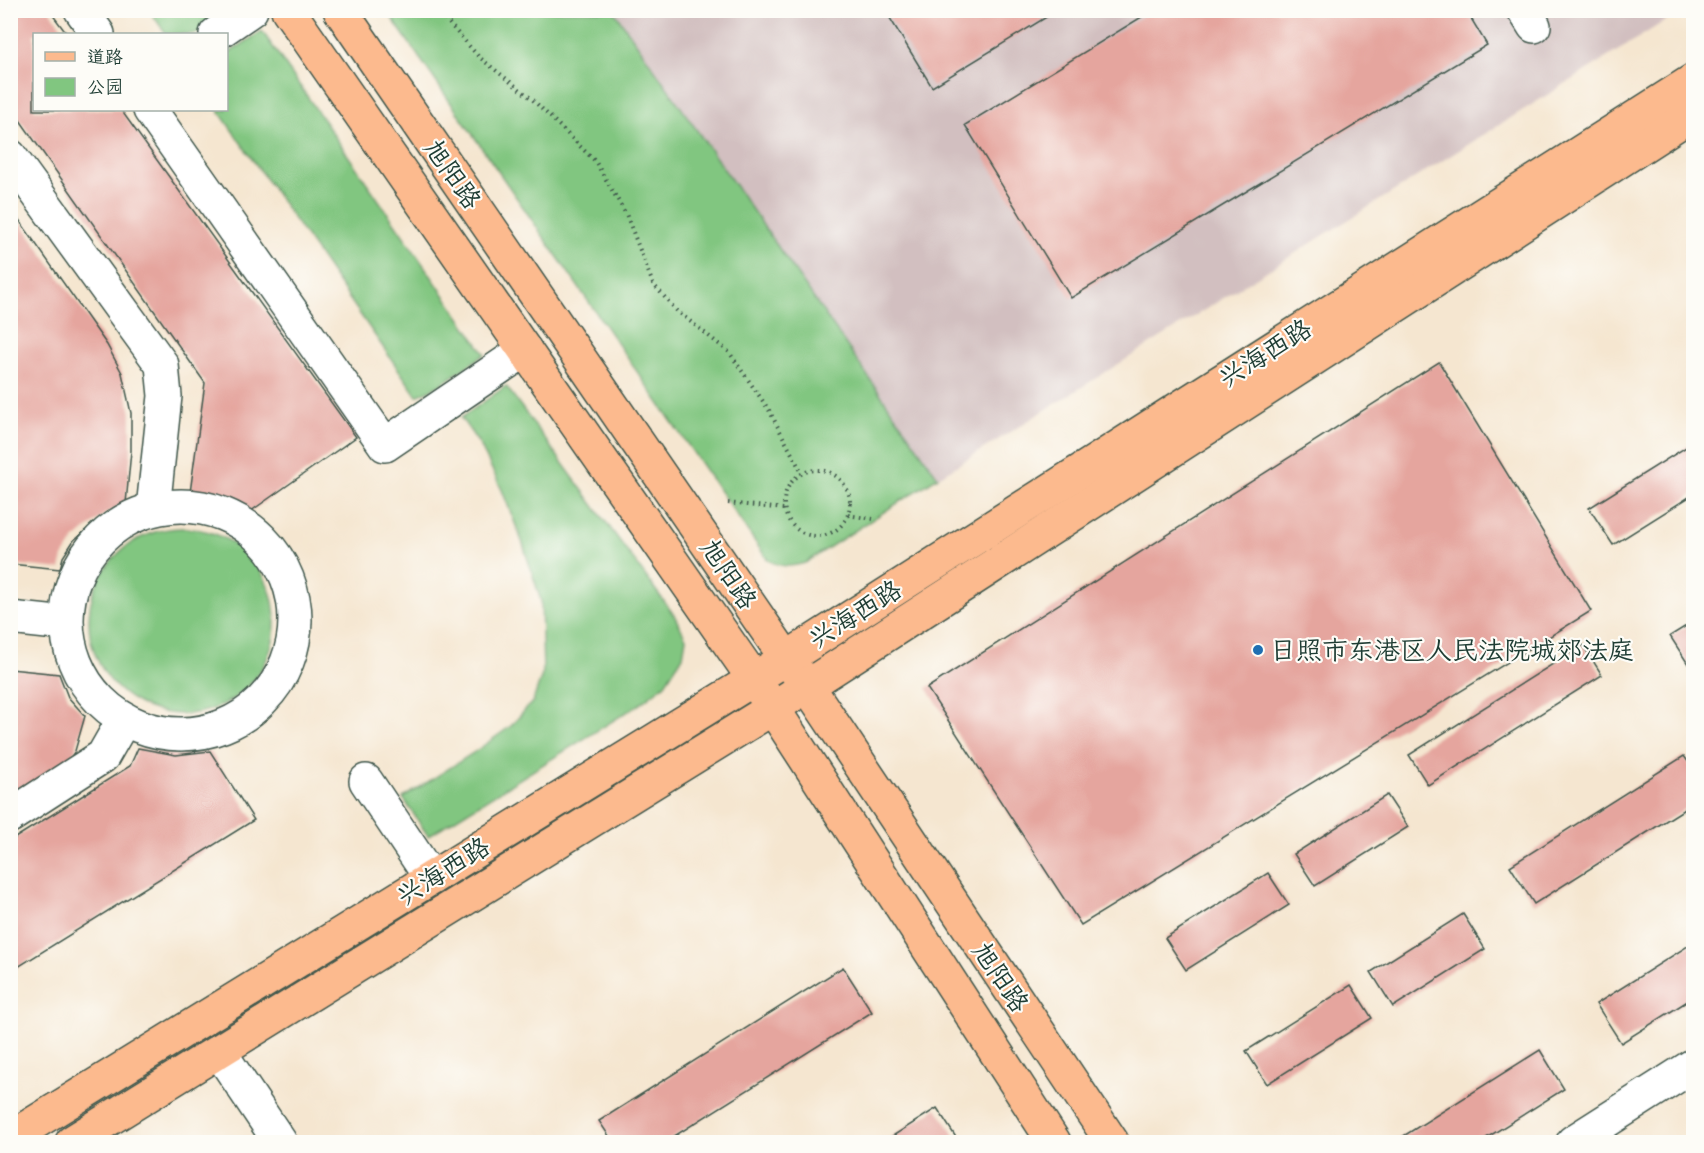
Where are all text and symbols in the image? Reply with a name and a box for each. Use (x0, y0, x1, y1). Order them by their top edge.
legend (33, 33, 228, 111)
text: 道路 (87, 46, 123, 68)
text: 公园 (87, 76, 123, 98)
street label: 旭阳路 (417, 133, 488, 216)
street label: 兴海西路 (1212, 312, 1318, 395)
street label: 旭阳路 (693, 533, 764, 616)
street label: 兴海西路 (802, 573, 908, 656)
place label: 日照市东港区人民法院城郊法庭 (1270, 634, 1634, 667)
marker: 日照市东港区人民法院城郊法庭 (1251, 643, 1265, 657)
street label: 兴海西路 (390, 830, 496, 913)
street label: 旭阳路 (965, 936, 1036, 1019)

